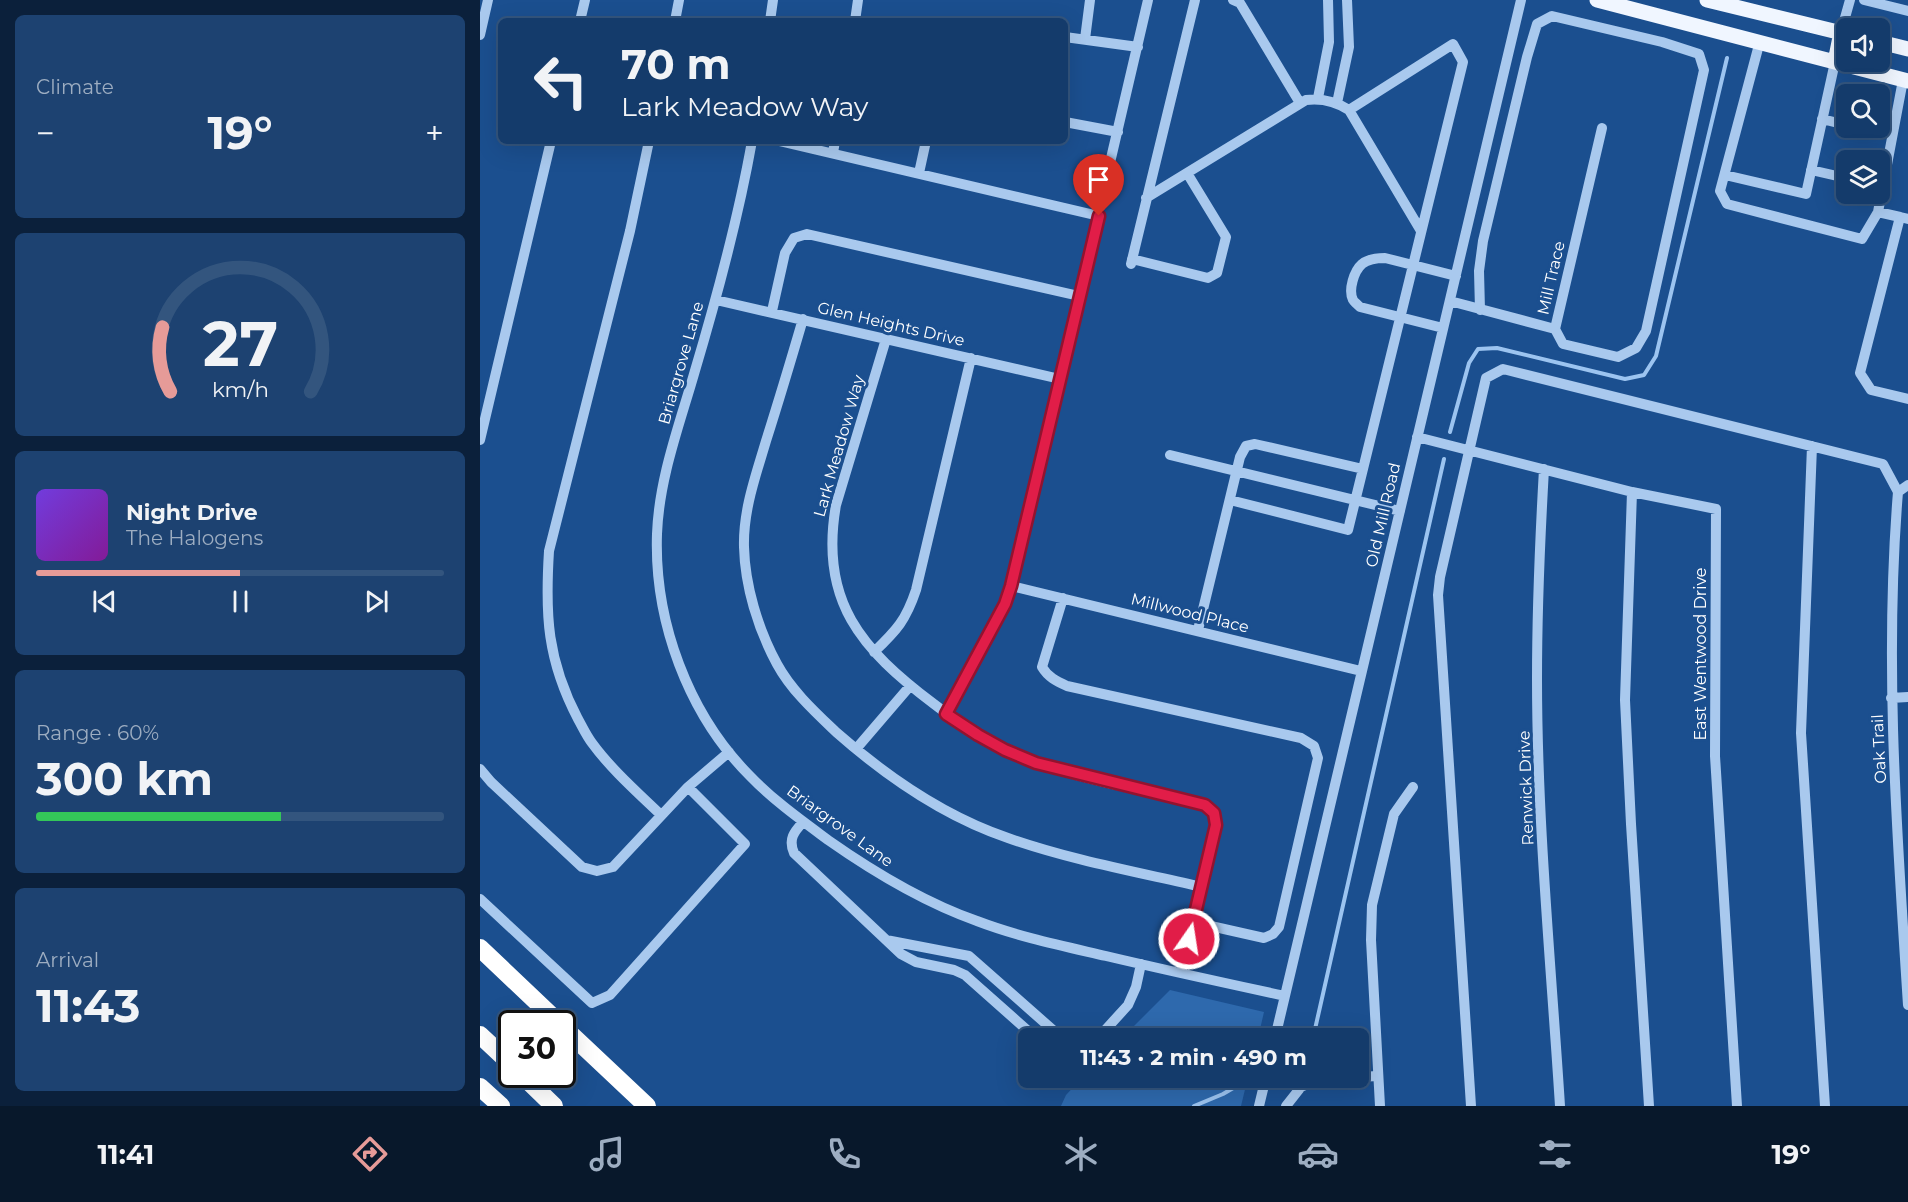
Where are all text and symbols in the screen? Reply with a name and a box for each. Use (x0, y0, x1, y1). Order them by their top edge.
map controls (1836, 18, 1890, 204)
button: sound (1836, 18, 1890, 72)
text: 70 m (621, 38, 731, 90)
icon: left (522, 42, 600, 120)
text: Climate (36, 75, 114, 99)
button: search (1836, 84, 1890, 138)
text: Lark Meadow Way (621, 90, 868, 123)
text: 19° (207, 105, 273, 160)
text: − (36, 113, 55, 153)
text: + (425, 113, 444, 153)
button: layers (1836, 150, 1890, 204)
pin (1073, 154, 1124, 216)
icon: arrive (1082, 163, 1115, 196)
street label: Mill Trace (1533, 239, 1569, 317)
street label: Glen Heights Drive (816, 298, 966, 350)
street label: Briargrove Lane (654, 299, 708, 427)
text: 27 (202, 306, 278, 382)
street label: Lark Meadow Way (810, 373, 868, 519)
text: km/h (211, 376, 269, 402)
street label: Old Mill Road (1362, 461, 1404, 569)
text: Night Drive (126, 499, 258, 526)
text: The Halogens (126, 526, 263, 550)
street label: East Wentwood Drive (1691, 567, 1710, 741)
icon: previous (88, 585, 121, 618)
icon: pause (224, 585, 257, 618)
icon: next (360, 585, 393, 618)
street label: Millwood Place (1129, 589, 1251, 637)
street label: Oak Trail (1868, 714, 1890, 784)
text: Range · 60% (36, 721, 159, 745)
street label: Renwick Drive (1515, 730, 1537, 846)
text: 300 km (36, 751, 213, 806)
street label: Briargrove Lane (783, 781, 897, 871)
position arrow (1157, 907, 1221, 971)
text: Arrival (36, 948, 99, 972)
text: 11:43 (36, 978, 140, 1033)
speed limit sign: 30 (498, 1010, 576, 1088)
text: 11:43 · 2 min · 490 m (1080, 1044, 1307, 1071)
icon: directions (349, 1133, 391, 1175)
icon: music (586, 1133, 628, 1175)
icon: phone (823, 1133, 865, 1175)
icon: climate (1060, 1133, 1102, 1175)
icon: car (1297, 1133, 1339, 1175)
icon: filters (1534, 1133, 1576, 1175)
text: 11:41 (98, 1138, 154, 1171)
text: 19° (1771, 1138, 1810, 1171)

